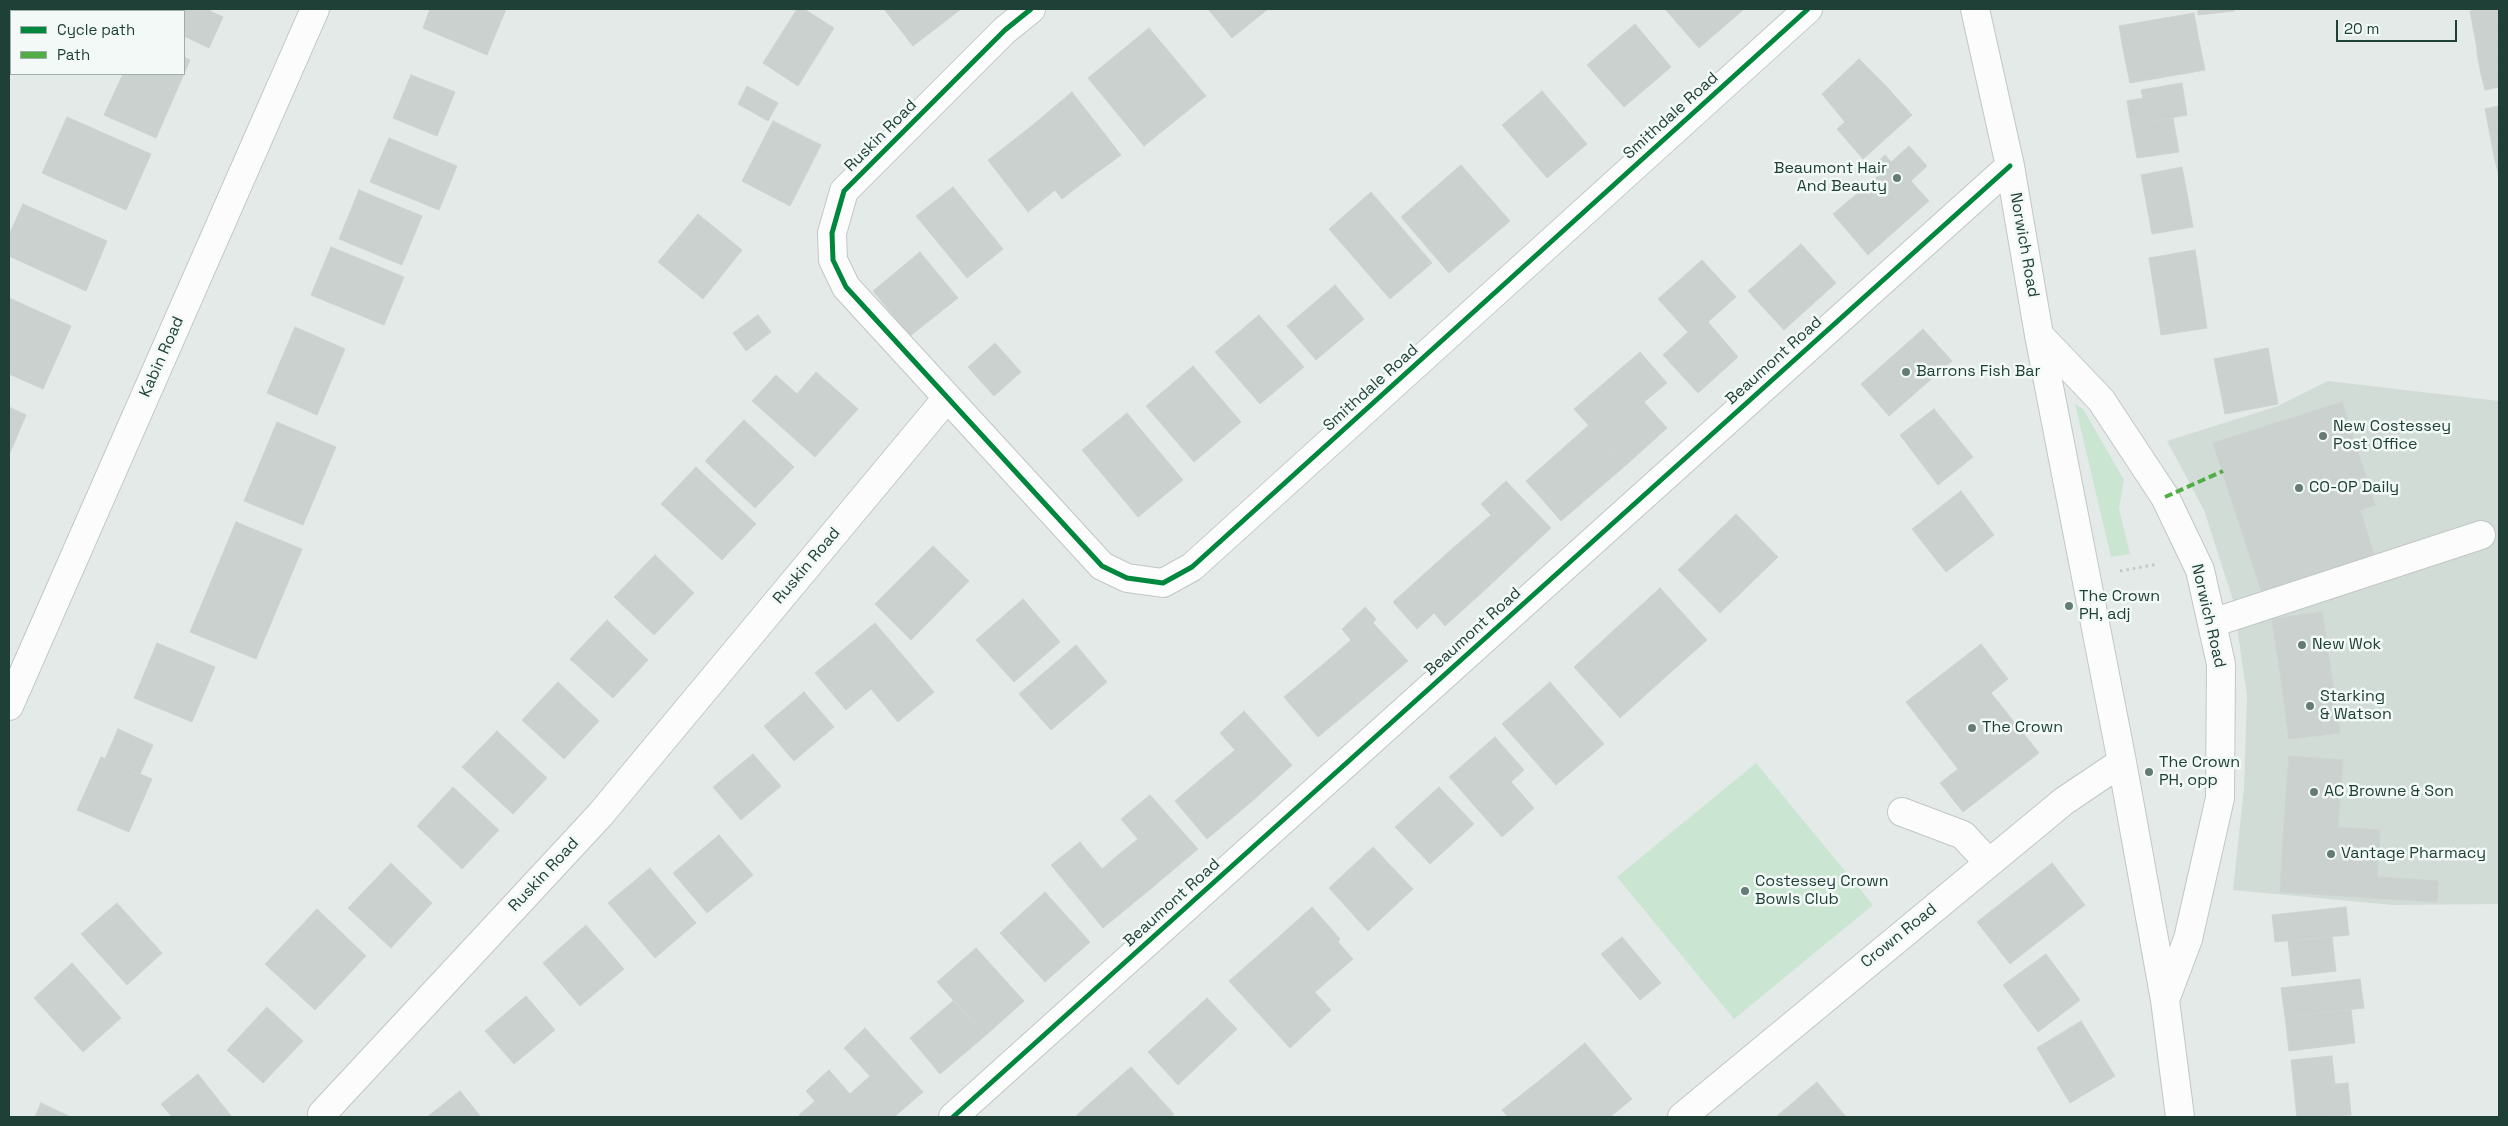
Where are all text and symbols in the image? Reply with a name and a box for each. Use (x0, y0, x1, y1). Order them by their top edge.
legend (10, 10, 185, 75)
scale bar (2338, 10, 2459, 42)
text: 20 m (2344, 19, 2379, 38)
text: Cycle path (57, 20, 135, 39)
text: Path (57, 45, 90, 64)
street label: Smithdale Road (1620, 68, 1722, 164)
street label: Ruskin Road (841, 96, 921, 176)
place label: Beaumont Hair And Beauty (1774, 159, 1887, 197)
marker: Beaumont Hair And Beauty (1891, 172, 1903, 184)
street label: Norwich Road (2005, 191, 2043, 299)
street label: Beaumont Road (1722, 313, 1826, 409)
street label: Kabin Road (136, 314, 188, 400)
street label: Smithdale Road (1320, 340, 1422, 436)
place label: Barrons Fish Bar (1916, 362, 2041, 382)
marker: Barrons Fish Bar (1900, 366, 1912, 378)
place label: New Costessey Post Office (2333, 417, 2451, 455)
marker: New Costessey Post Office (2317, 430, 2329, 442)
place label: CO-OP Daily (2309, 478, 2399, 498)
marker: CO-OP Daily (2293, 482, 2305, 494)
street label: Ruskin Road (769, 524, 845, 608)
street label: Norwich Road (2187, 562, 2229, 670)
street label: Beaumont Road (1421, 584, 1525, 680)
place label: The Crown PH, adj (2079, 587, 2160, 625)
marker: The Crown PH, adj (2063, 600, 2075, 612)
place label: New Wok (2312, 635, 2381, 655)
marker: New Wok (2296, 639, 2308, 651)
place label: Starking & Watson (2320, 687, 2392, 725)
marker: Starking & Watson (2304, 700, 2316, 712)
place label: The Crown (1982, 718, 2063, 738)
marker: The Crown (1966, 722, 1978, 734)
place label: The Crown PH, opp (2159, 753, 2240, 791)
marker: The Crown PH, opp (2143, 766, 2155, 778)
place label: AC Browne & Son (2324, 782, 2454, 802)
marker: AC Browne & Son (2308, 786, 2320, 798)
street label: Ruskin Road (505, 834, 583, 916)
place label: Vantage Pharmacy (2341, 844, 2486, 864)
marker: Vantage Pharmacy (2325, 848, 2337, 860)
street label: Beaumont Road (1120, 855, 1224, 951)
place label: Costessey Crown Bowls Club (1755, 872, 1889, 910)
marker: Costessey Crown Bowls Club (1739, 885, 1751, 897)
street label: Crown Road (1857, 900, 1941, 972)

